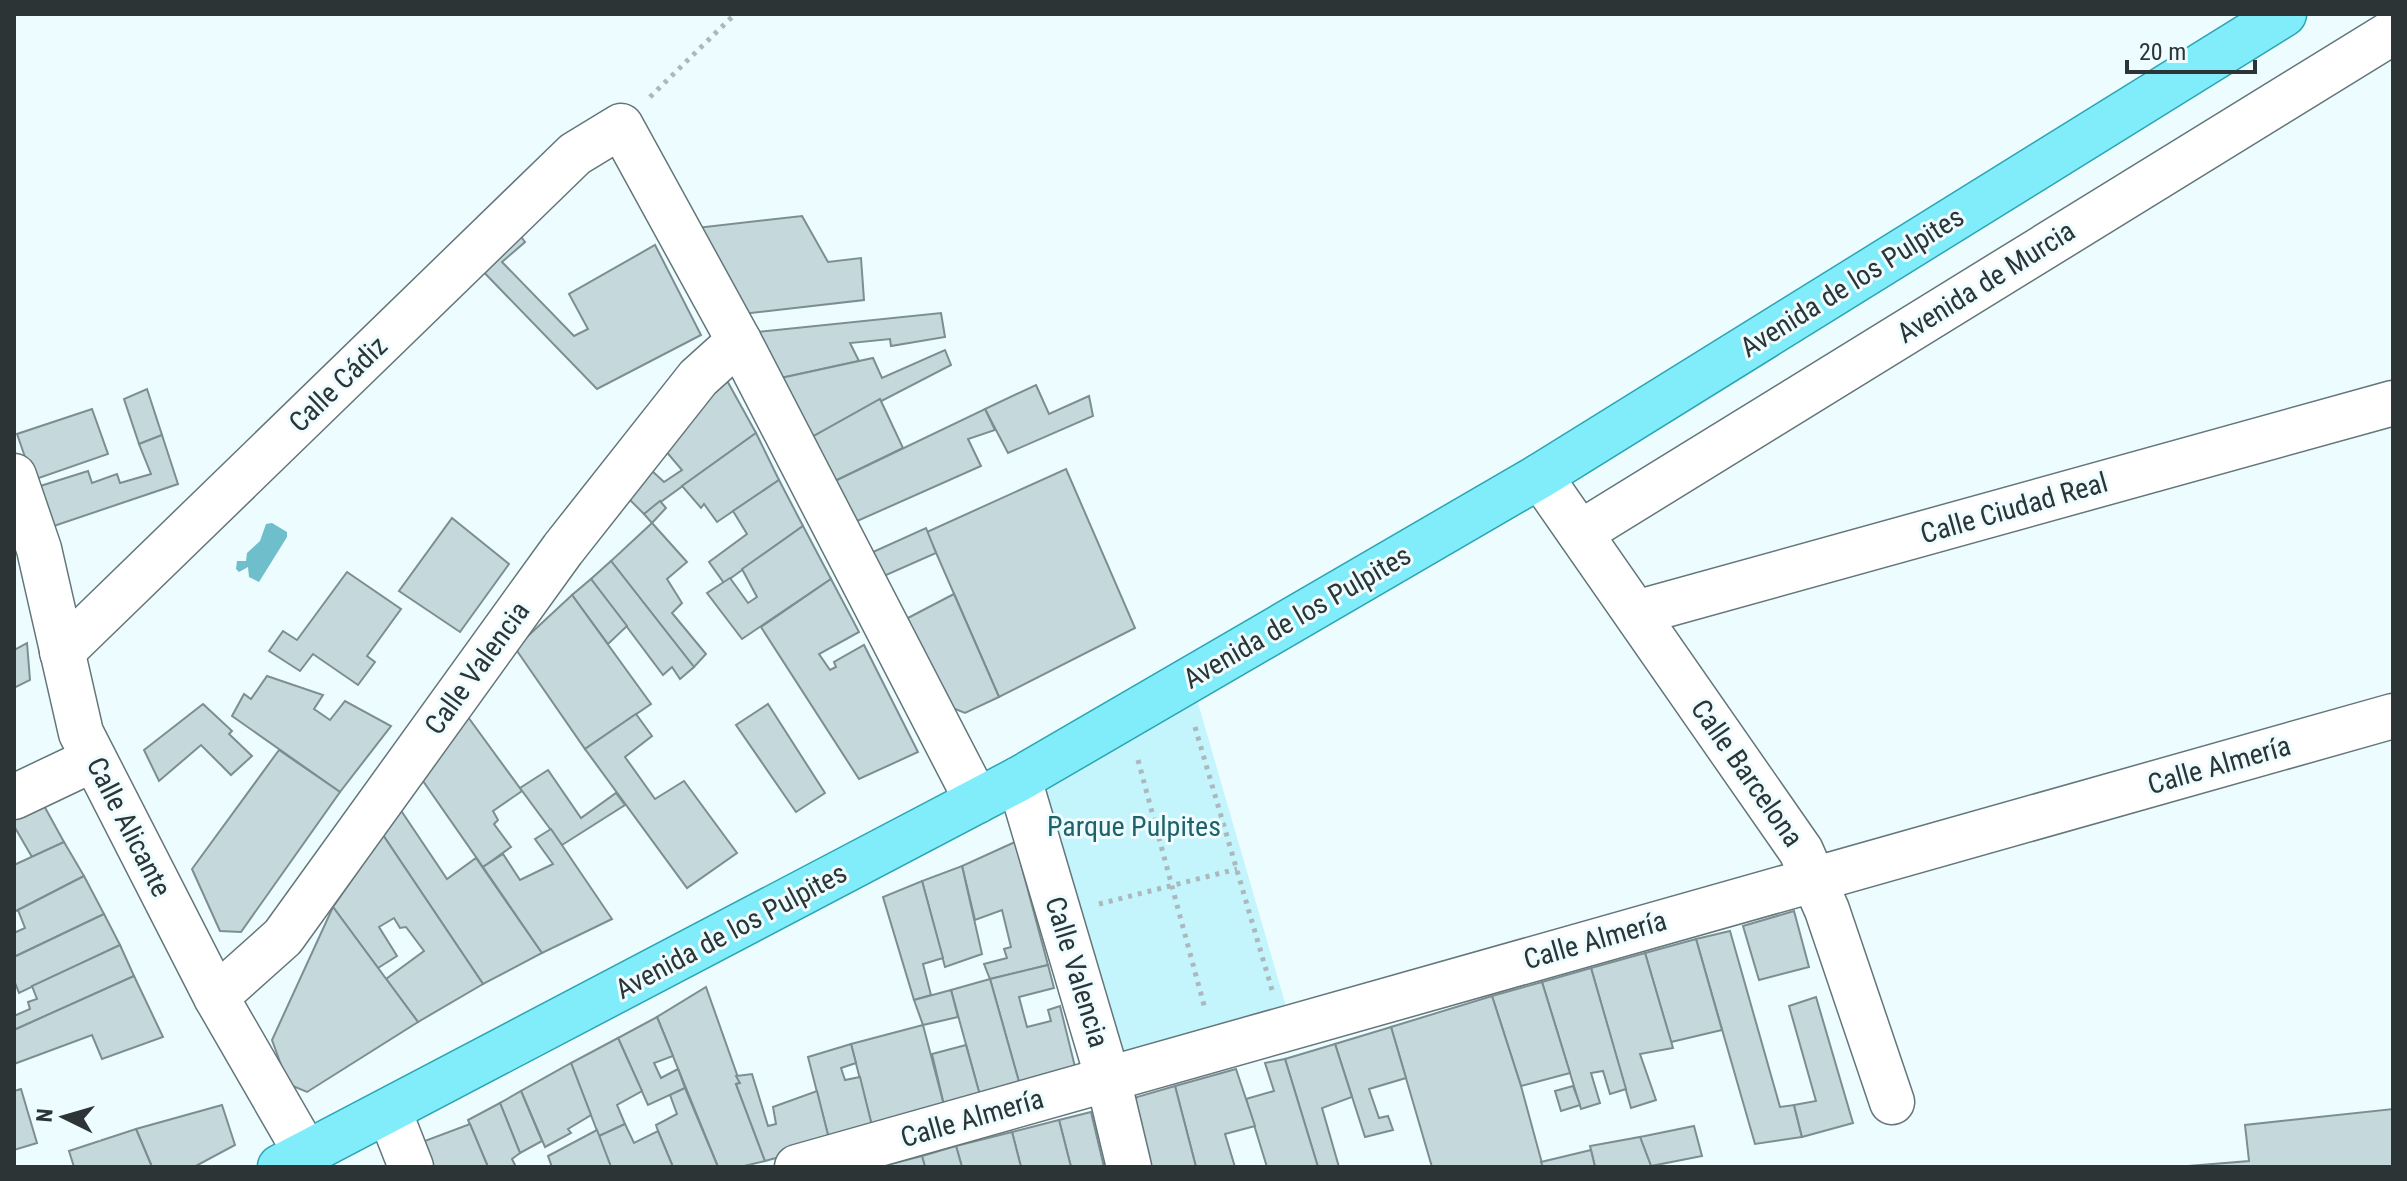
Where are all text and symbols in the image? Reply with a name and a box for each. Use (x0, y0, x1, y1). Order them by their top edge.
scale bar (2127, 24, 2255, 74)
text: 20 m (2139, 38, 2186, 66)
street label: Avenida de los Pulpites (1734, 200, 1970, 364)
street label: Avenida de Murcia (1891, 214, 2081, 350)
street label: Calle Cádiz (282, 329, 394, 439)
street label: Calle Ciudad Real (1917, 466, 2111, 550)
street label: Avenida de los Pulpites (1177, 538, 1417, 696)
street label: Calle Valencia (418, 595, 536, 741)
street label: Calle Barcelona (1684, 693, 1810, 853)
street label: Calle Almería (2144, 729, 2294, 801)
street label: Calle Alicante (80, 752, 178, 902)
park label: Parque Pulpites (1047, 810, 1221, 843)
street label: Avenida de los Pulpites (610, 856, 852, 1006)
street label: Calle Valencia (1038, 893, 1116, 1051)
street label: Calle Almería (1520, 904, 1670, 976)
north arrow (24, 1077, 104, 1157)
street label: Calle Almería (897, 1082, 1047, 1154)
text: N (32, 1107, 58, 1123)

